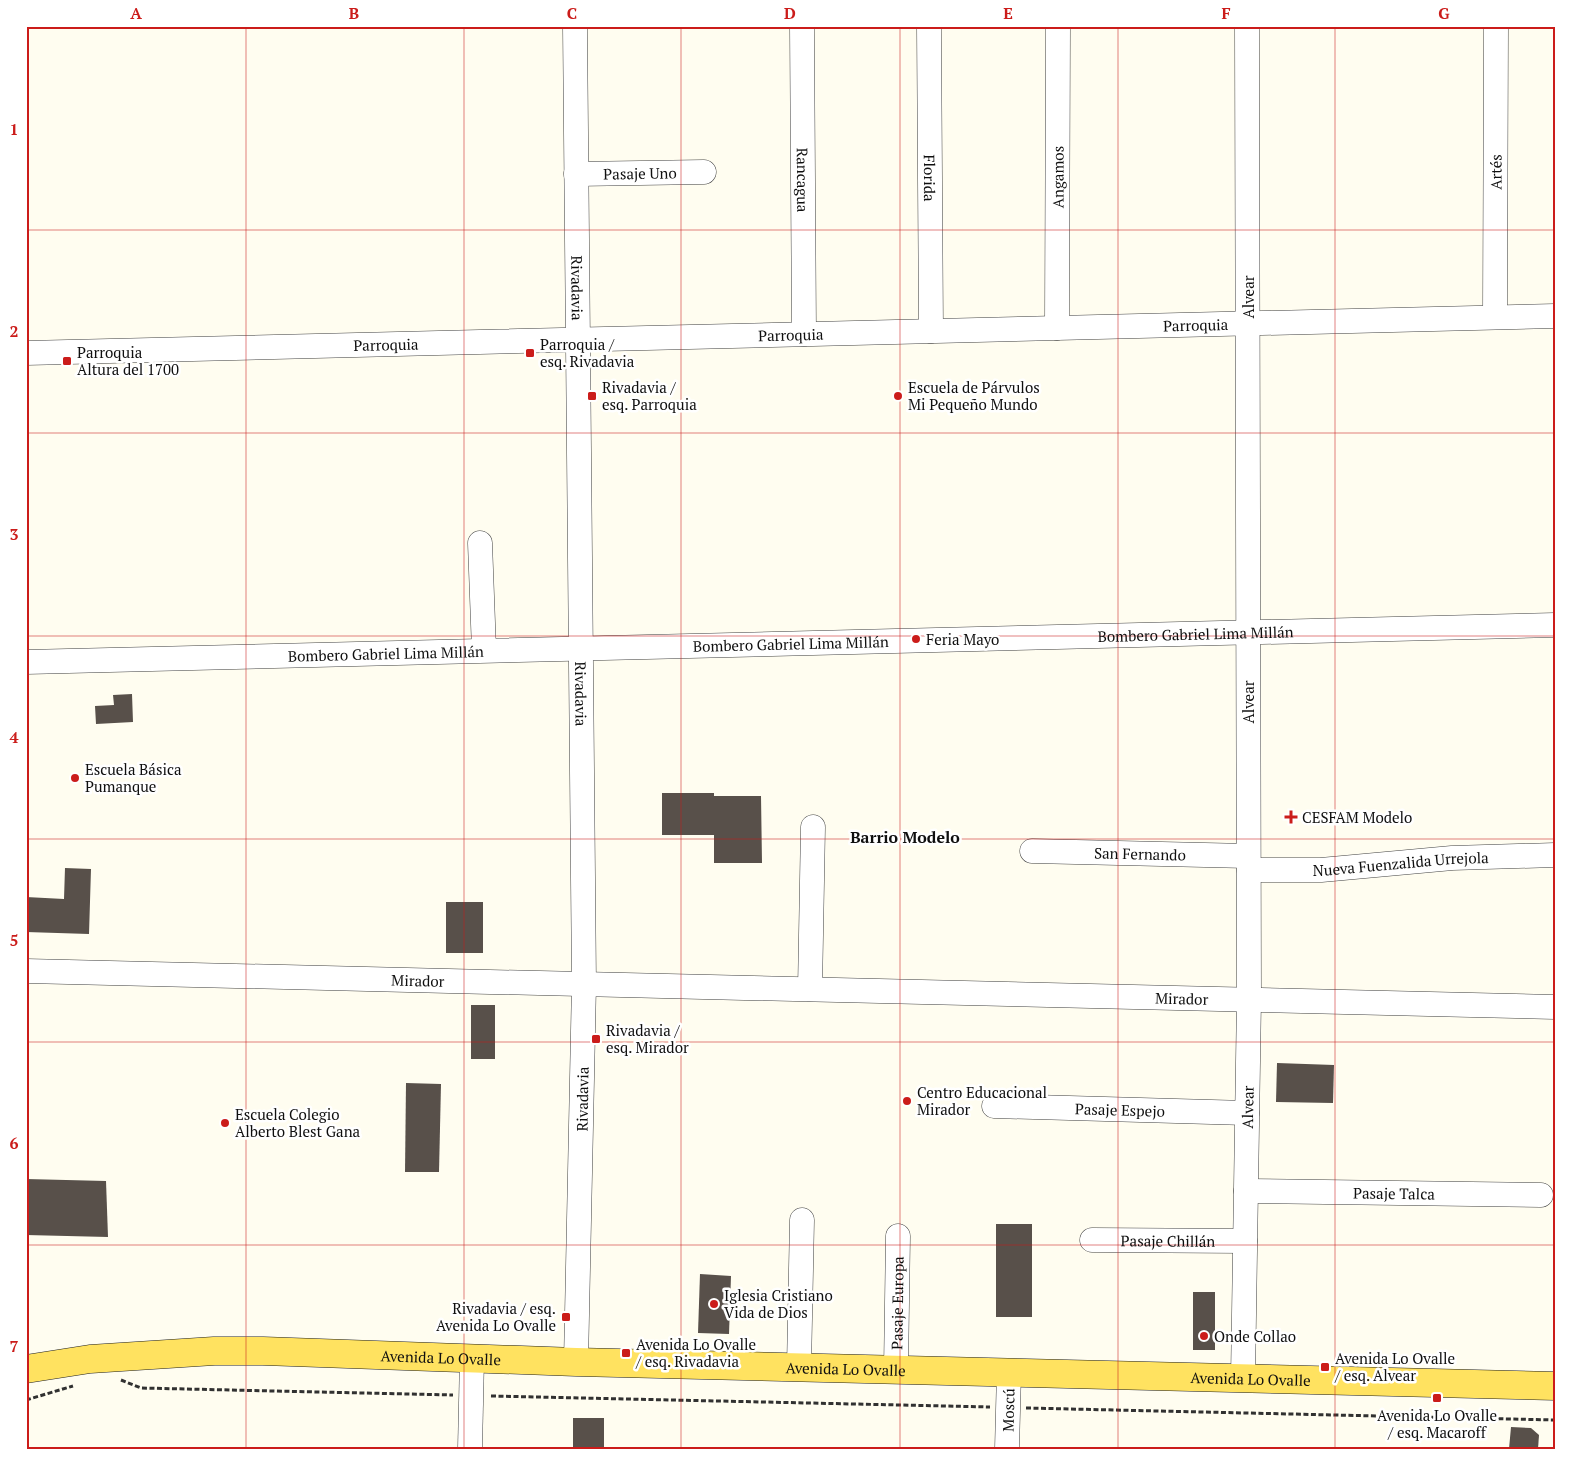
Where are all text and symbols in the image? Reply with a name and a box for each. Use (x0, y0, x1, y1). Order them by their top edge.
text: A (130, 2, 142, 24)
text: B (349, 2, 359, 24)
text: C (567, 2, 577, 24)
text: D (784, 2, 796, 24)
text: E (1003, 2, 1013, 24)
text: F (1221, 2, 1231, 24)
text: G (1438, 2, 1450, 24)
text: 1 (9, 118, 19, 140)
street label: Angamos (1047, 146, 1068, 208)
street label: Rancagua (793, 148, 813, 213)
street label: Florida (920, 154, 940, 202)
street label: Artés (1485, 154, 1506, 190)
street label: Pasaje Uno (603, 162, 677, 184)
street label: Rivadavia (567, 255, 588, 321)
street label: Alvear (1238, 275, 1258, 318)
street label: Parroquia (1163, 314, 1229, 335)
text: 2 (9, 320, 19, 342)
street label: Parroquia (758, 324, 824, 345)
street label: Parroquia (353, 333, 419, 355)
place label: Parroquia / esq. Rivadavia (540, 334, 635, 371)
place label: Parroquia Altura del 1700 (77, 342, 179, 379)
marker: Parroquia / esq. Rivadavia (524, 347, 536, 359)
marker: Parroquia Altura del 1700 (61, 355, 73, 367)
place label: Rivadavia / esq. Parroquia (602, 377, 697, 414)
place label: Escuela de Párvulos Mi Pequeño Mundo (908, 377, 1040, 414)
marker: Rivadavia / esq. Parroquia (586, 390, 598, 402)
marker: Escuela de Párvulos Mi Pequeño Mundo (892, 390, 904, 402)
text: 3 (9, 523, 19, 545)
street label: Bombero Gabriel Lima Millán (1097, 621, 1294, 646)
place label: Feria Mayo (926, 629, 999, 649)
street label: Bombero Gabriel Lima Millán (693, 631, 889, 656)
marker: Feria Mayo (910, 633, 922, 645)
street label: Bombero Gabriel Lima Millán (288, 641, 484, 666)
street label: Rivadavia (571, 661, 592, 727)
street label: Alvear (1238, 680, 1258, 723)
text: 4 (9, 726, 19, 748)
place label: Escuela Básica Pumanque (85, 759, 182, 796)
marker: Escuela Básica Pumanque (69, 772, 81, 784)
place label: CESFAM Modelo (1302, 807, 1412, 827)
marker: CESFAM Modelo (1284, 810, 1298, 824)
district label: Barrio Modelo (850, 826, 960, 848)
street label: San Fernando (1094, 842, 1186, 865)
street label: Nueva Fuenzalida Urrejola (1313, 847, 1489, 880)
text: 5 (9, 929, 19, 951)
street label: Mirador (391, 970, 445, 991)
street label: Mirador (1155, 988, 1209, 1009)
place label: Rivadavia / esq. Mirador (606, 1020, 689, 1057)
marker: Rivadavia / esq. Mirador (590, 1033, 602, 1045)
street label: Rivadavia (571, 1066, 593, 1132)
place label: Centro Educacional Mirador (917, 1082, 1047, 1119)
street label: Alvear (1237, 1085, 1258, 1129)
marker: Centro Educacional Mirador (901, 1095, 913, 1107)
street label: Pasaje Espejo (1075, 1098, 1165, 1121)
place label: Escuela Colegio Alberto Blest Gana (235, 1104, 361, 1141)
marker: Escuela Colegio Alberto Blest Gana (219, 1117, 231, 1129)
text: 6 (9, 1132, 19, 1154)
street label: Pasaje Talca (1353, 1182, 1435, 1204)
street label: Pasaje Chillán (1121, 1230, 1215, 1251)
street label: Pasaje Europa (886, 1256, 908, 1350)
place label: Iglesia Cristiano Vida de Dios (724, 1285, 833, 1322)
place label: Rivadavia / esq. Avenida Lo Ovalle (436, 1298, 556, 1335)
marker: Iglesia Cristiano Vida de Dios (708, 1298, 720, 1310)
marker: Rivadavia / esq. Avenida Lo Ovalle (560, 1311, 572, 1323)
place label: Onde Collao (1214, 1326, 1296, 1346)
marker: Onde Collao (1198, 1330, 1210, 1342)
place label: Avenida Lo Ovalle / esq. Rivadavia (635, 1334, 756, 1371)
text: 7 (9, 1335, 19, 1357)
street label: Avenida Lo Ovalle (380, 1345, 501, 1369)
marker: Avenida Lo Ovalle / esq. Rivadavia (620, 1347, 632, 1359)
place label: Avenida Lo Ovalle / esq. Alvear (1334, 1348, 1455, 1385)
street label: Avenida Lo Ovalle (785, 1357, 906, 1380)
marker: Avenida Lo Ovalle / esq. Alvear (1319, 1361, 1331, 1373)
street label: Avenida Lo Ovalle (1190, 1367, 1311, 1390)
street label: Moscú (997, 1388, 1019, 1432)
marker: Avenida Lo Ovalle / esq. Macaroff (1431, 1392, 1443, 1404)
place label: Avenida Lo Ovalle / esq. Macaroff (1377, 1405, 1497, 1442)

